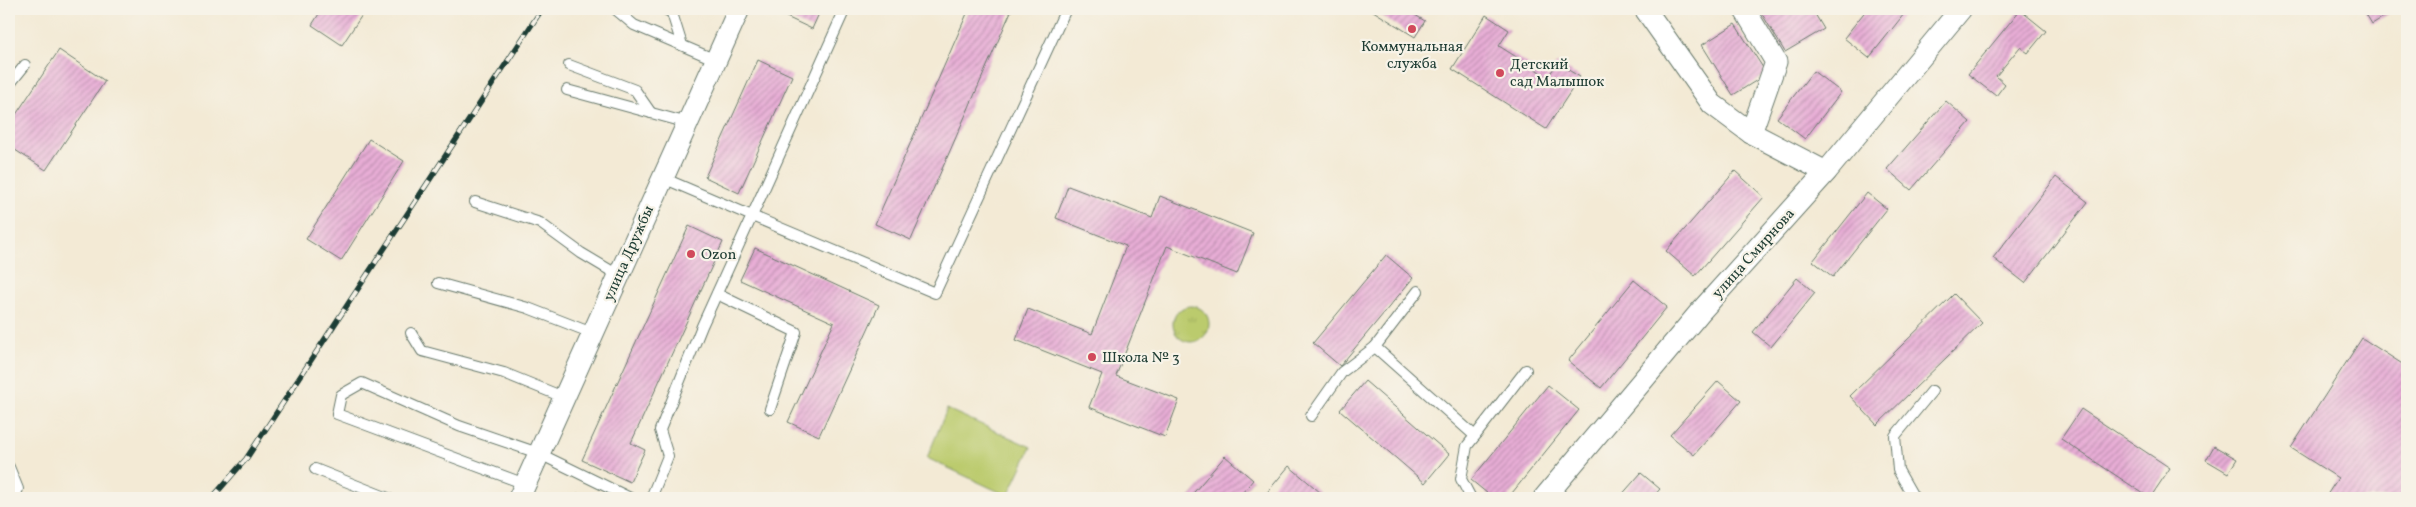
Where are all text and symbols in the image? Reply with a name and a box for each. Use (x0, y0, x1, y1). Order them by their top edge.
marker: Коммунальная служба (1406, 23, 1418, 35)
place label: Коммунальная служба (1361, 37, 1463, 75)
place label: Детский сад Малышок (1510, 55, 1604, 93)
marker: Детский сад Малышок (1494, 67, 1506, 79)
street label: улица Дружбы (599, 202, 660, 305)
street label: улица Смирнова (1708, 204, 1800, 304)
place label: Ozon (701, 245, 736, 266)
marker: Ozon (685, 248, 697, 260)
place label: Школа № 3 (1102, 348, 1180, 369)
marker: Школа № 3 (1086, 351, 1098, 363)

